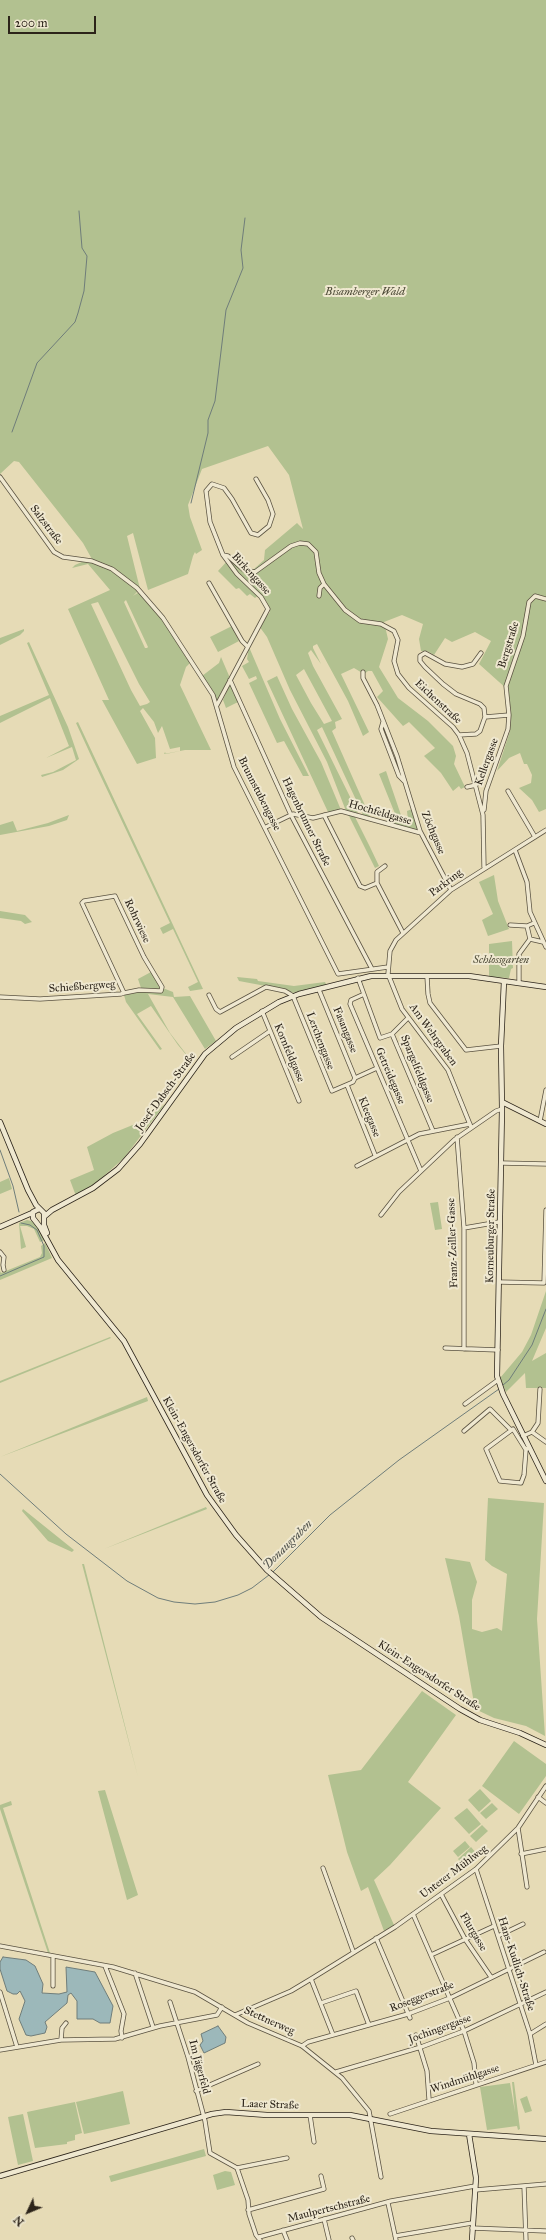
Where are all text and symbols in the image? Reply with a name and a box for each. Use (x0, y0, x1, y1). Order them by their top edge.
scale bar (10, 8, 98, 34)
text: 200 m (15, 16, 48, 30)
park label: Bisamberger Wald (325, 285, 405, 299)
street label: Salzstraße (27, 503, 65, 547)
street label: Birkengasse (229, 550, 273, 598)
street label: Bergstraße (496, 620, 522, 670)
street label: Eichenstraße (412, 677, 464, 727)
street label: Kellergasse (472, 737, 502, 787)
street label: Brunnstubengasse (235, 755, 283, 833)
street label: Hagenbrunner Straße (279, 775, 333, 869)
street label: Hochfeldgasse (347, 798, 413, 828)
street label: Zöchgasse (418, 809, 448, 857)
street label: Parkring (427, 866, 465, 900)
street label: Rohrwiese (121, 897, 153, 945)
park label: Schlossgarten (473, 953, 529, 967)
street label: Schießbergweg (48, 978, 116, 996)
street label: Am Wehrgraben (406, 1001, 460, 1069)
street label: Fasangasse (330, 1005, 360, 1055)
street label: Lerchengasse (303, 1010, 337, 1072)
street label: Kornfeldgasse (271, 1022, 307, 1084)
street label: Spargelfeldgasse (397, 1033, 437, 1105)
street label: Getreidegasse (372, 1046, 408, 1106)
street label: Josef-Dabsch-Straße (133, 1050, 199, 1134)
street label: Kleegasse (355, 1095, 383, 1139)
street label: Korneuburger Straße (484, 1189, 498, 1283)
street label: Franz-Zeiller-Gasse (445, 1198, 461, 1288)
street label: Klein-Engersdorfer Straße (159, 1394, 229, 1506)
water label: Donaugraben (260, 1517, 316, 1573)
street label: Klein-Engersdorfer Straße (375, 1638, 483, 1714)
street label: Unterer Mühlweg (418, 1842, 490, 1902)
street label: Flurgasse (456, 1910, 490, 1954)
street label: Hans-Kudlich-Straße (495, 1915, 537, 2013)
street label: Roseggerstraße (388, 1979, 456, 2015)
street label: Stettnerweg (242, 2004, 296, 2038)
street label: Jochingergasse (407, 2012, 473, 2046)
street label: Im Jägerfeld (185, 2038, 213, 2096)
street label: Windmühlgasse (429, 2062, 501, 2096)
street label: Laaer Straße (241, 2097, 299, 2113)
north arrow (8, 2192, 48, 2232)
street label: Maulpertschstraße (286, 2192, 372, 2226)
text: N (11, 2213, 27, 2229)

